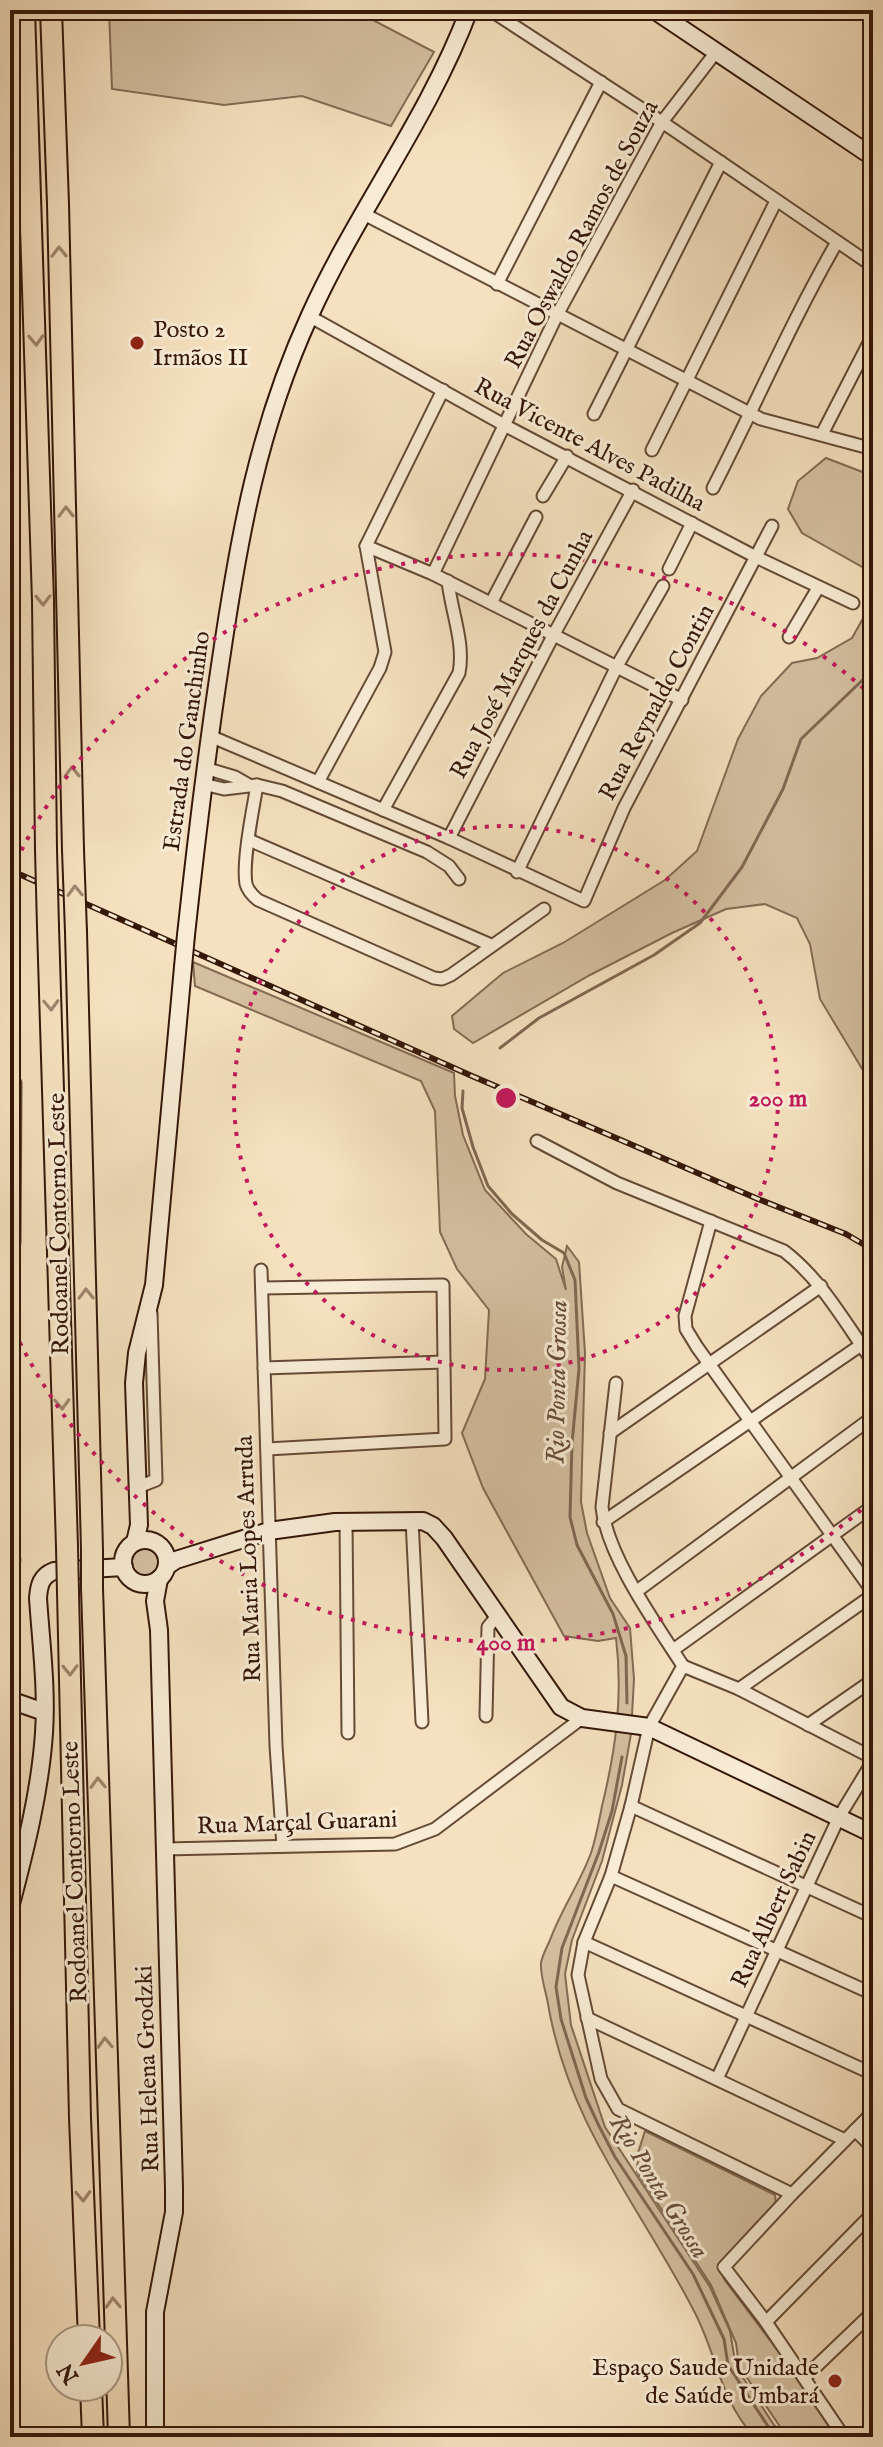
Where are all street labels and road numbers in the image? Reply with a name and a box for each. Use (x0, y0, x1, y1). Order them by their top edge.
street label: Rua Oswaldo Ramos de Souza (498, 95, 667, 374)
street label: Rua Vicente Alves Padilha (468, 371, 711, 520)
street label: Rua José Marques da Cunha (443, 524, 601, 785)
street label: Rua Reynaldo Contin (592, 599, 722, 806)
street label: Estrada do Ganchinho (157, 629, 218, 853)
street label: Rodoanel Contorno Leste (42, 1093, 77, 1355)
street label: Rua Maria Lopes Arruda (230, 1434, 269, 1683)
street label: Rodoanel Contorno Leste (55, 1740, 96, 2004)
street label: Rua Marçal Guarani (196, 1805, 398, 1842)
street label: Rua Albert Sabin (724, 1826, 824, 1993)
street label: Rua Helena Grodzki (129, 1965, 168, 2173)

